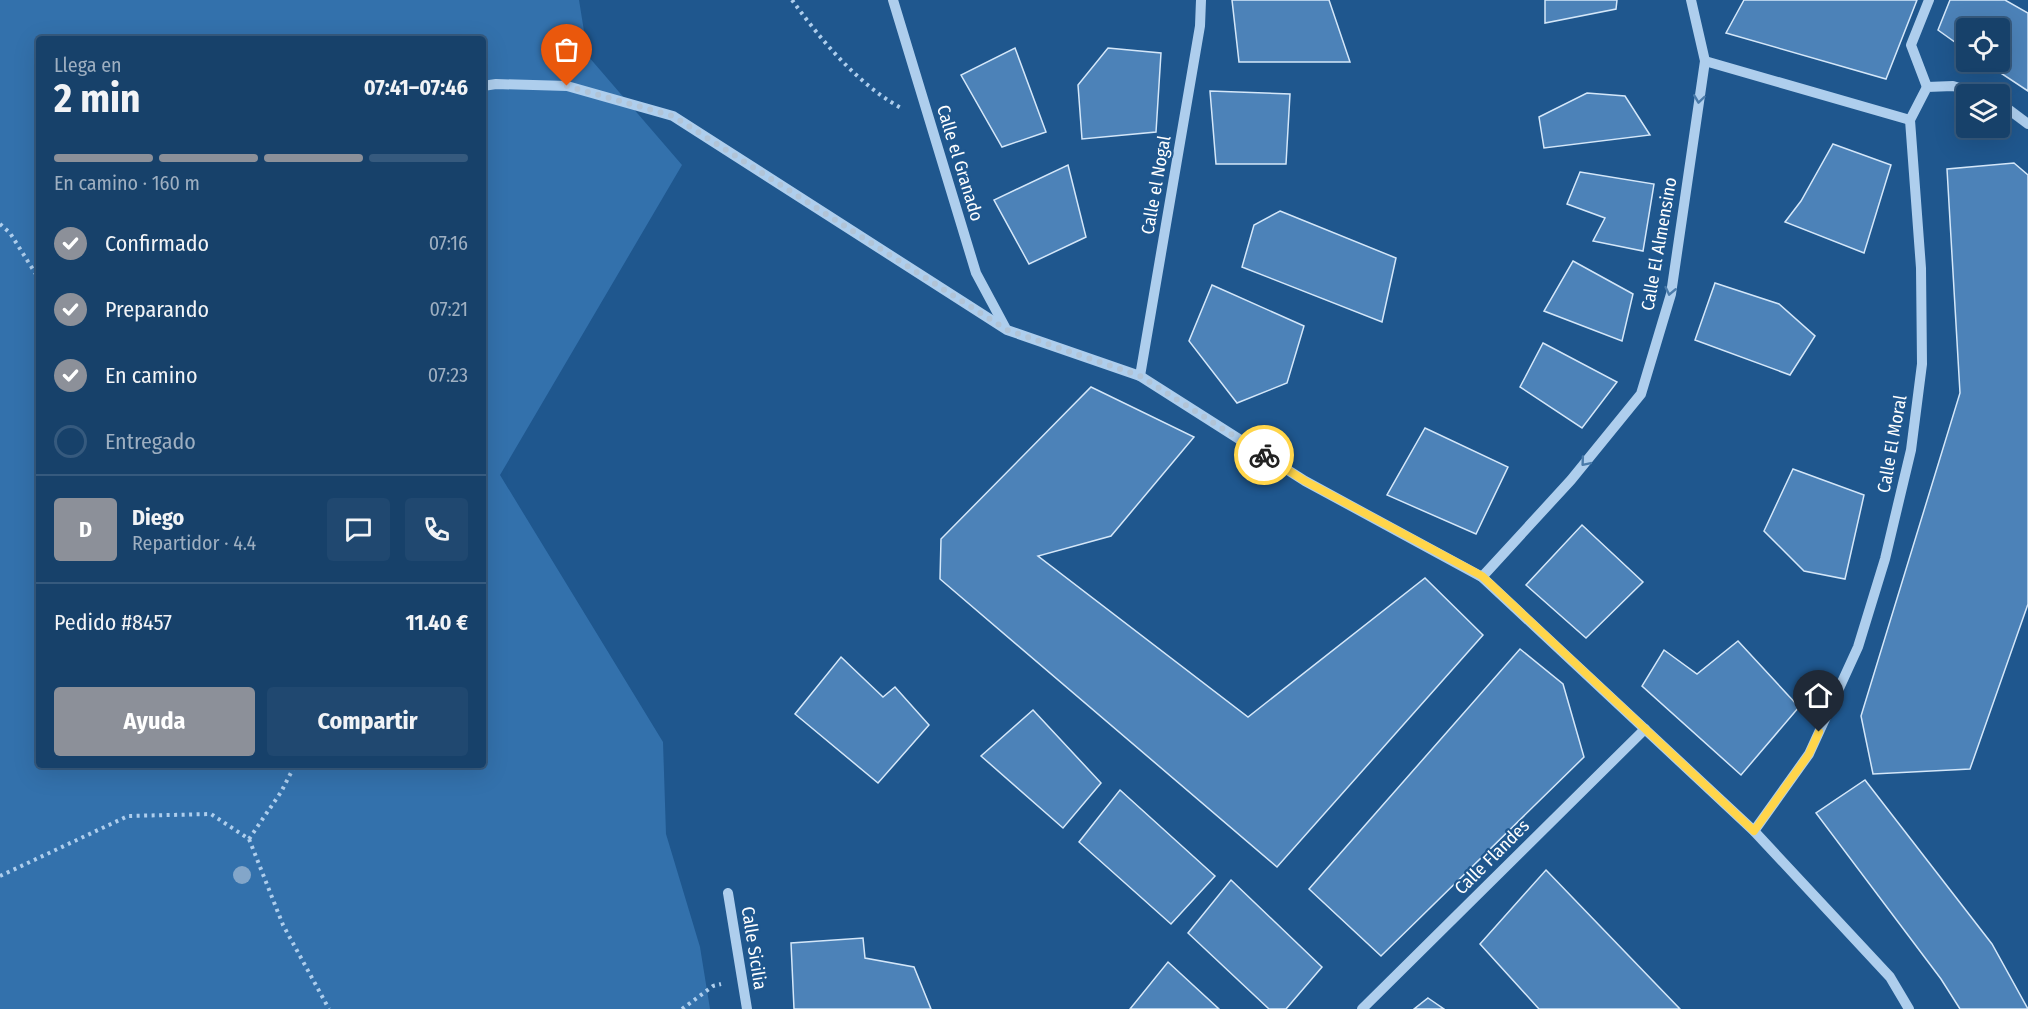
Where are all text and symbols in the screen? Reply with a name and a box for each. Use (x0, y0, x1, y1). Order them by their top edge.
map controls (1956, 18, 2010, 138)
button: locate (1956, 18, 2010, 72)
pin (541, 24, 592, 86)
icon: bag (550, 33, 583, 66)
text: Llega en (54, 53, 122, 77)
text: 07:41–07:46 (364, 74, 468, 101)
text: 2 min (54, 76, 140, 122)
button: layers (1956, 84, 2010, 138)
one-way arrow (1694, 94, 1706, 103)
street label: Calle el Granado (932, 102, 988, 224)
street label: Calle el Nogal (1136, 134, 1176, 236)
text: En camino · 160 m (54, 171, 200, 195)
street label: Calle El Almensino (1636, 176, 1682, 312)
icon: check (54, 227, 87, 260)
text: Confirmado (105, 230, 209, 257)
text: 07:16 (429, 231, 468, 255)
one-way arrow (1664, 286, 1677, 296)
icon: check (54, 293, 87, 326)
text: Preparando (105, 296, 209, 323)
text: 07:21 (429, 297, 468, 321)
icon: check (54, 359, 87, 392)
text: En camino (105, 362, 197, 389)
text: 07:23 (428, 363, 468, 387)
street label: Calle El Moral (1873, 393, 1911, 495)
courier (1234, 425, 1294, 485)
text: Entregado (105, 428, 196, 455)
icon: bike (1248, 439, 1281, 472)
one-way arrow (1582, 455, 1593, 466)
button: chat (327, 498, 390, 561)
button: phone (405, 498, 468, 561)
text: Diego (132, 504, 184, 531)
text: D (79, 516, 92, 543)
text: Repartidor · 4.4 (132, 531, 256, 555)
text: Pedido #8457 (54, 609, 172, 636)
text: 11.40 € (406, 609, 468, 636)
pin (1793, 670, 1844, 732)
icon: home (1802, 679, 1835, 712)
button: Ayuda (54, 687, 255, 756)
button: Compartir (267, 687, 468, 756)
street label: Calle Flandes (1450, 815, 1534, 899)
street label: Calle Sicilia (737, 905, 771, 991)

